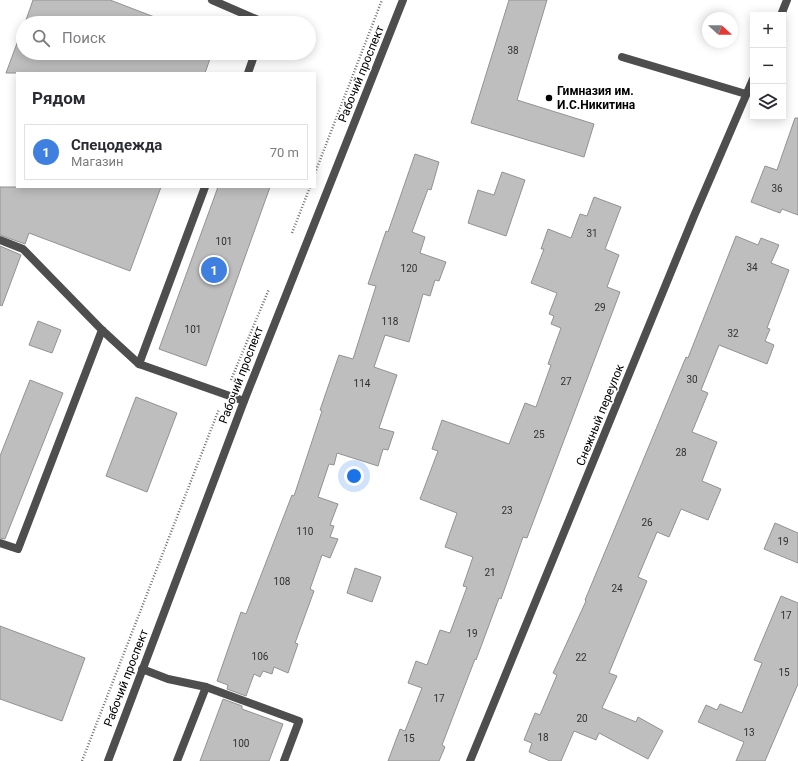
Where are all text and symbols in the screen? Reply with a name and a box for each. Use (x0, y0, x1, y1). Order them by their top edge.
north arrow (702, 12, 738, 48)
map controls (750, 12, 786, 120)
button: + (750, 12, 786, 48)
search box (16, 16, 316, 60)
street label: Рабочий проспект (335, 23, 387, 124)
icon: search (30, 27, 52, 49)
text: Поиск (62, 29, 106, 47)
house number: 38 (507, 45, 519, 56)
button: − (750, 48, 786, 84)
place label: Гимназия им. И.С.Никитина (557, 84, 636, 112)
button: layers (750, 84, 786, 120)
text: Рядом (32, 88, 86, 108)
marker: Гимназия им. И.С.Никитина (544, 93, 554, 103)
text: Спецодежда (71, 136, 162, 154)
text: 1 (42, 145, 50, 160)
text: 70 m (270, 145, 299, 160)
text: Магазин (71, 154, 124, 169)
house number: 36 (771, 183, 783, 194)
house number: 31 (586, 228, 598, 239)
house number: 101 (216, 236, 232, 247)
pin: 1 (201, 255, 227, 285)
house number: 34 (746, 262, 758, 273)
house number: 120 (401, 263, 418, 274)
house number: 29 (594, 302, 606, 313)
house number: 118 (382, 316, 399, 327)
house number: 101 (185, 324, 201, 335)
street label: Рабочий проспект (216, 324, 266, 426)
house number: 32 (727, 328, 739, 339)
street label: Снежный переулок (573, 362, 627, 468)
house number: 30 (686, 374, 698, 385)
house number: 27 (560, 376, 572, 387)
house number: 114 (354, 378, 371, 389)
house number: 25 (533, 429, 545, 440)
house number: 28 (675, 447, 687, 458)
your location (344, 466, 364, 486)
house number: 23 (501, 505, 513, 516)
house number: 26 (641, 517, 653, 528)
house number: 110 (297, 526, 314, 537)
house number: 19 (777, 536, 789, 547)
house number: 21 (484, 567, 496, 578)
house number: 108 (274, 576, 291, 587)
house number: 24 (611, 583, 623, 594)
house number: 17 (780, 610, 792, 621)
street label: Рабочий проспект (101, 627, 151, 729)
house number: 19 (466, 628, 478, 639)
house number: 106 (252, 651, 269, 662)
house number: 22 (575, 652, 587, 663)
house number: 15 (778, 667, 790, 678)
house number: 17 (433, 693, 445, 704)
house number: 20 (576, 713, 588, 724)
house number: 13 (743, 727, 755, 738)
house number: 18 (537, 732, 549, 743)
house number: 15 (403, 733, 415, 744)
house number: 100 (233, 738, 250, 749)

